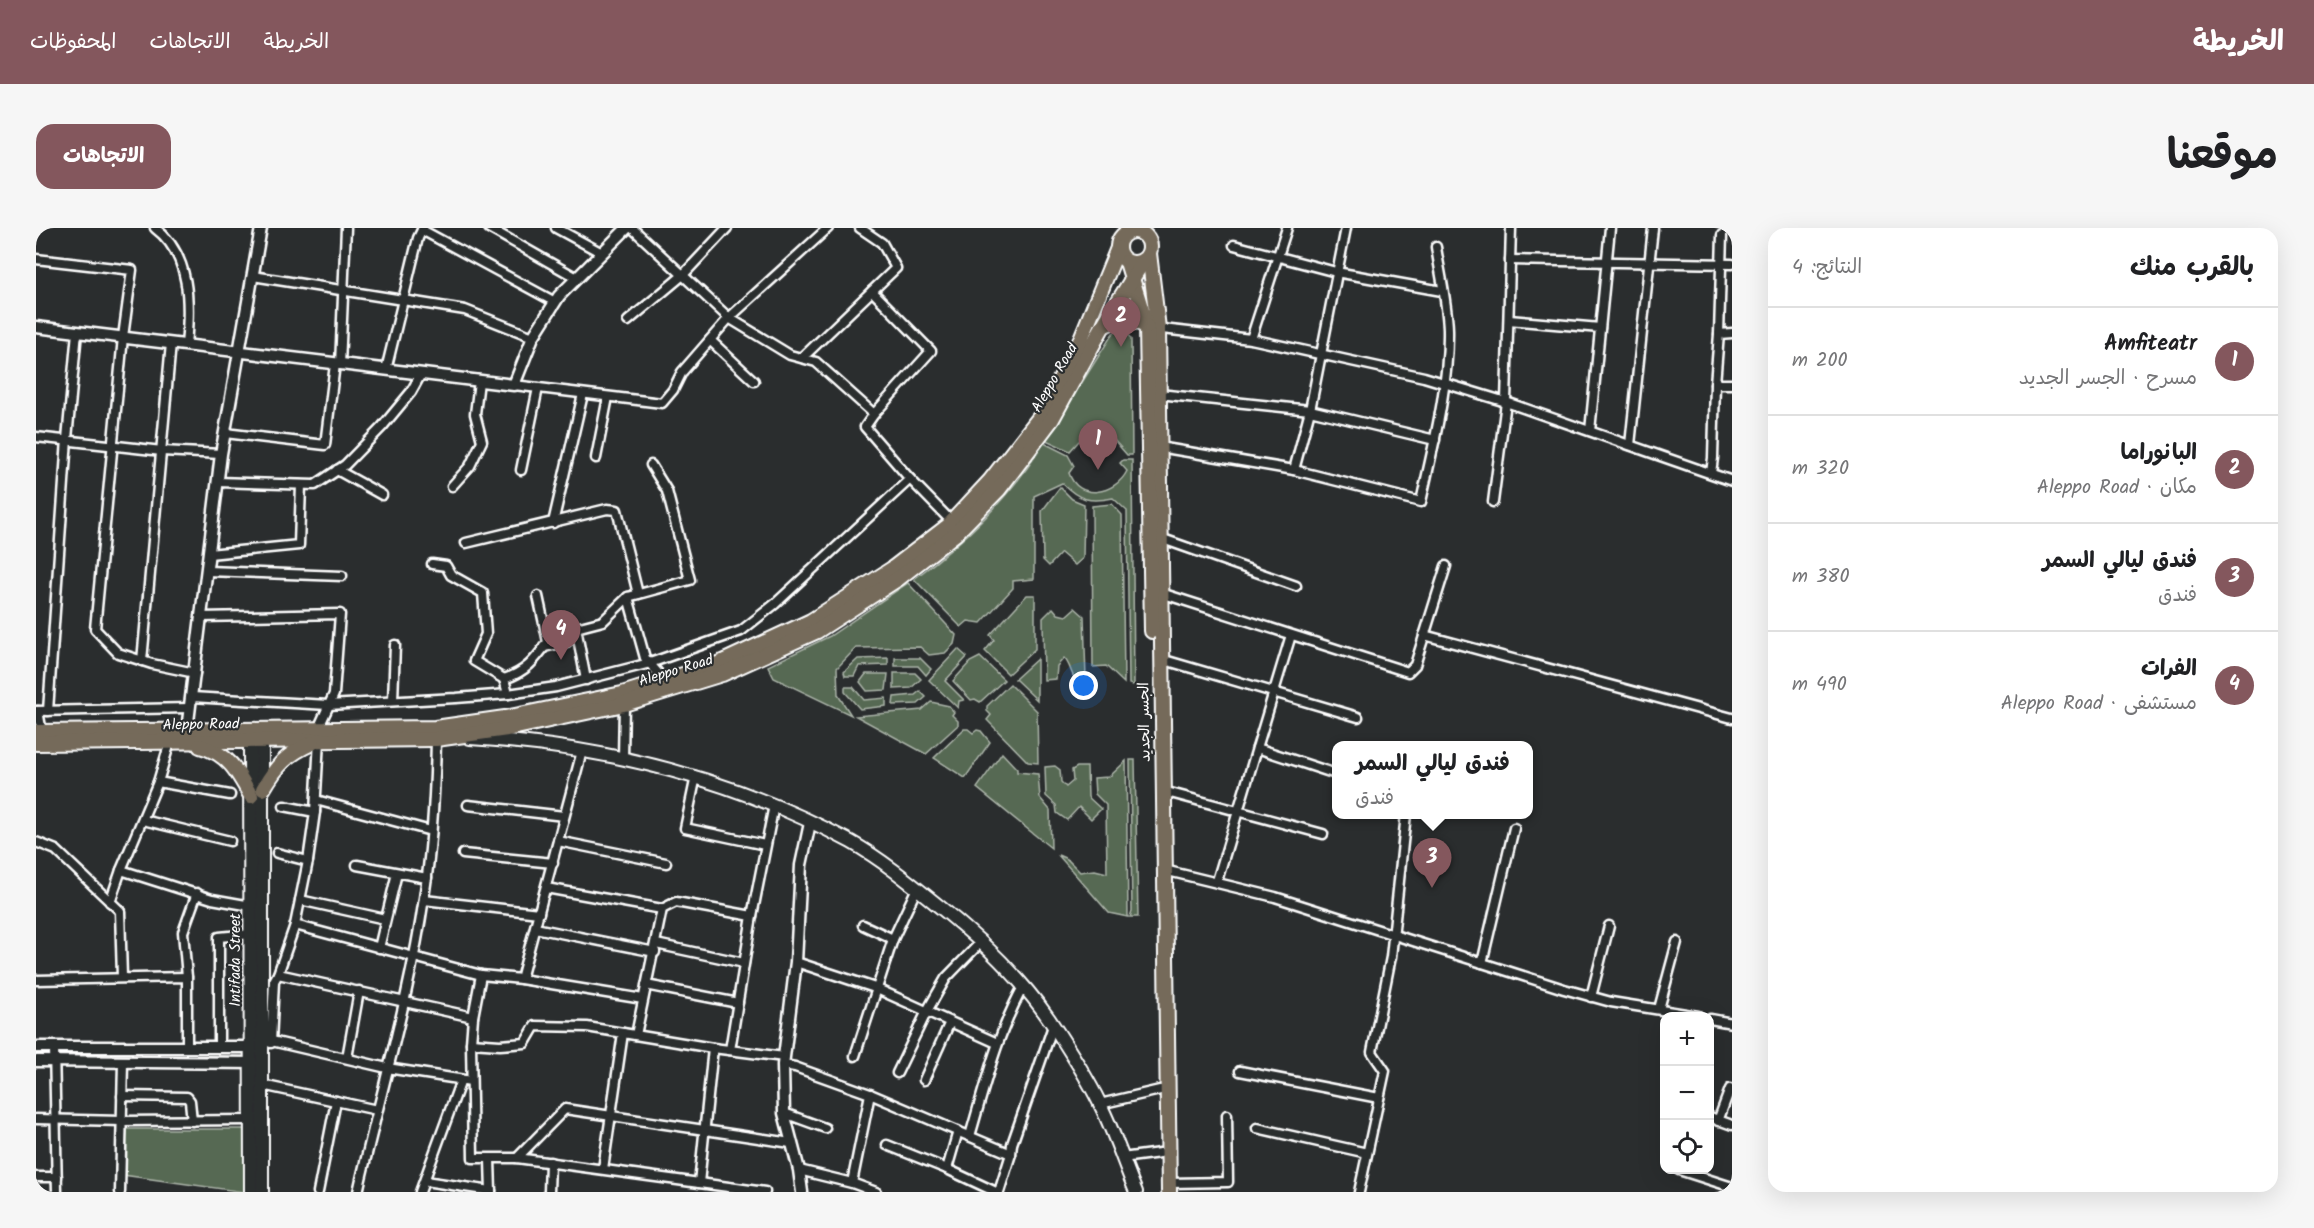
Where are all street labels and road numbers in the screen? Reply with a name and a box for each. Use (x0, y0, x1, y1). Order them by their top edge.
street label: Aleppo Road (1025, 338, 1085, 417)
street label: Aleppo Road (636, 648, 717, 694)
street label: الجسر الجديد (1132, 682, 1158, 762)
street label: Aleppo Road (162, 712, 240, 738)
street label: Intifada Street (224, 913, 248, 1007)

